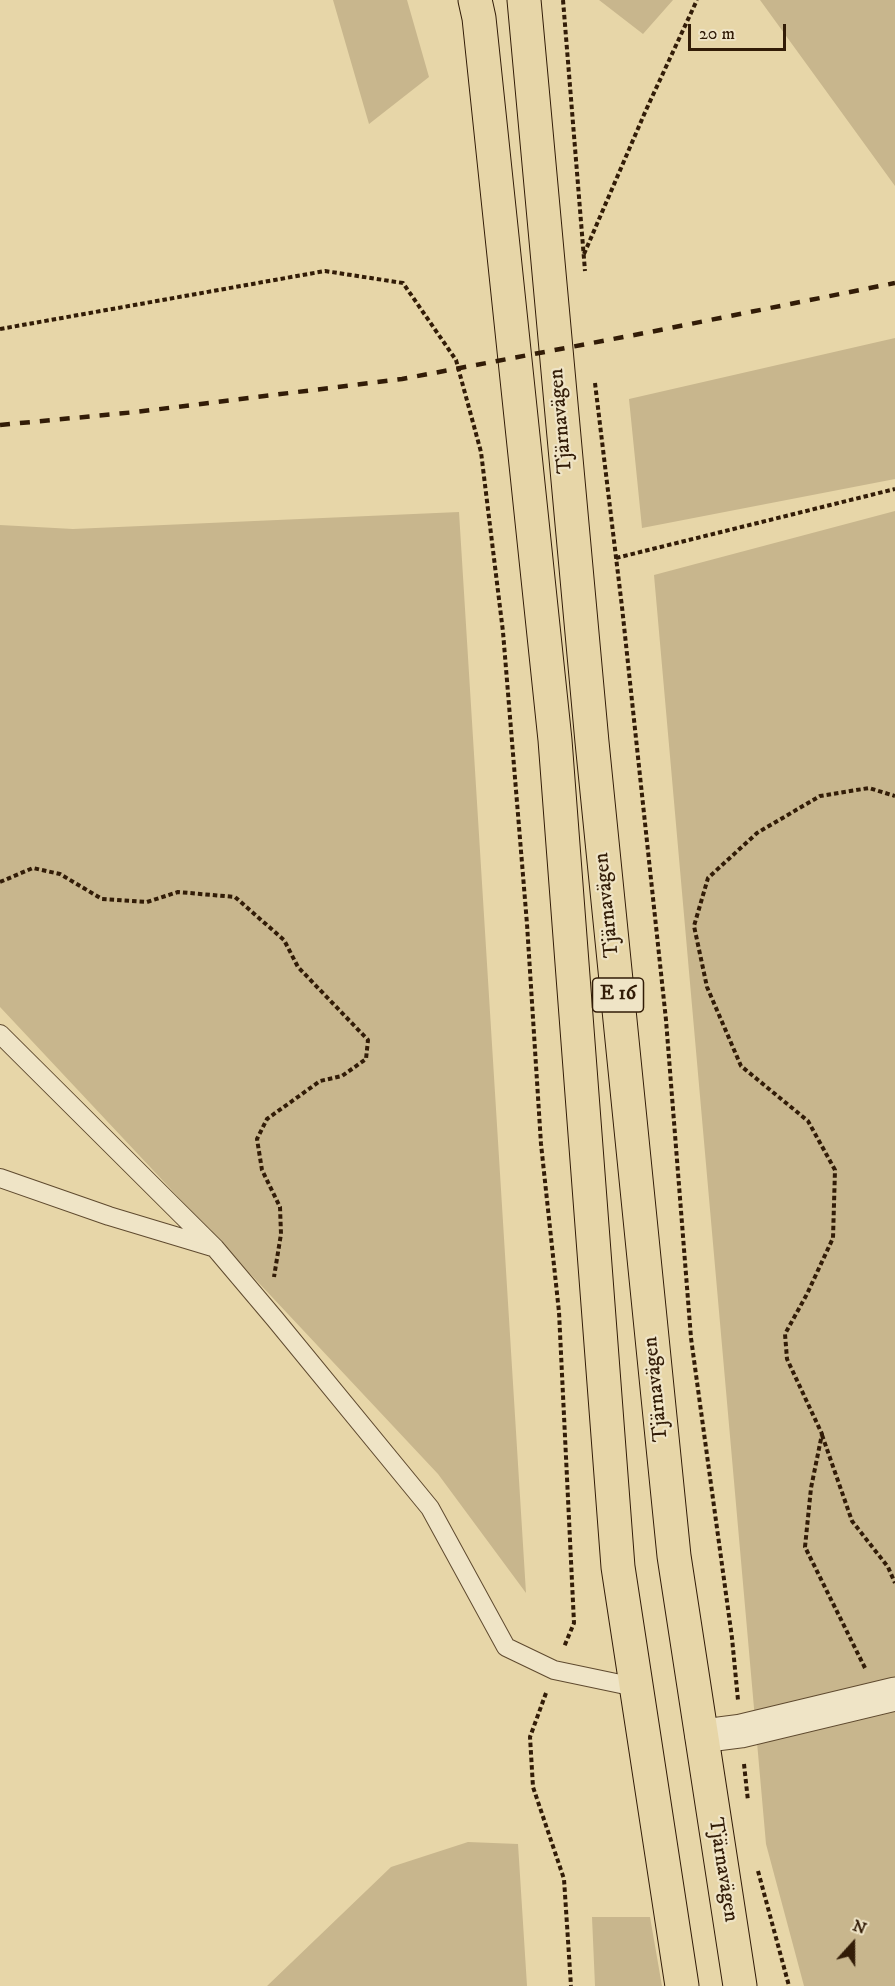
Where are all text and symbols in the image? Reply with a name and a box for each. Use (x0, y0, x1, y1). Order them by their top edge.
scale bar (691, 12, 788, 50)
text: 20 m (699, 23, 735, 45)
street label: Tjärnavägen (545, 367, 579, 475)
street label: Tjärnavägen (590, 851, 626, 959)
road number: E 16 (592, 978, 644, 1012)
street label: Tjärnavägen (639, 1335, 675, 1443)
street label: Tjärnavägen (701, 1816, 743, 1924)
north arrow (823, 1914, 883, 1974)
text: N (850, 1916, 869, 1939)

